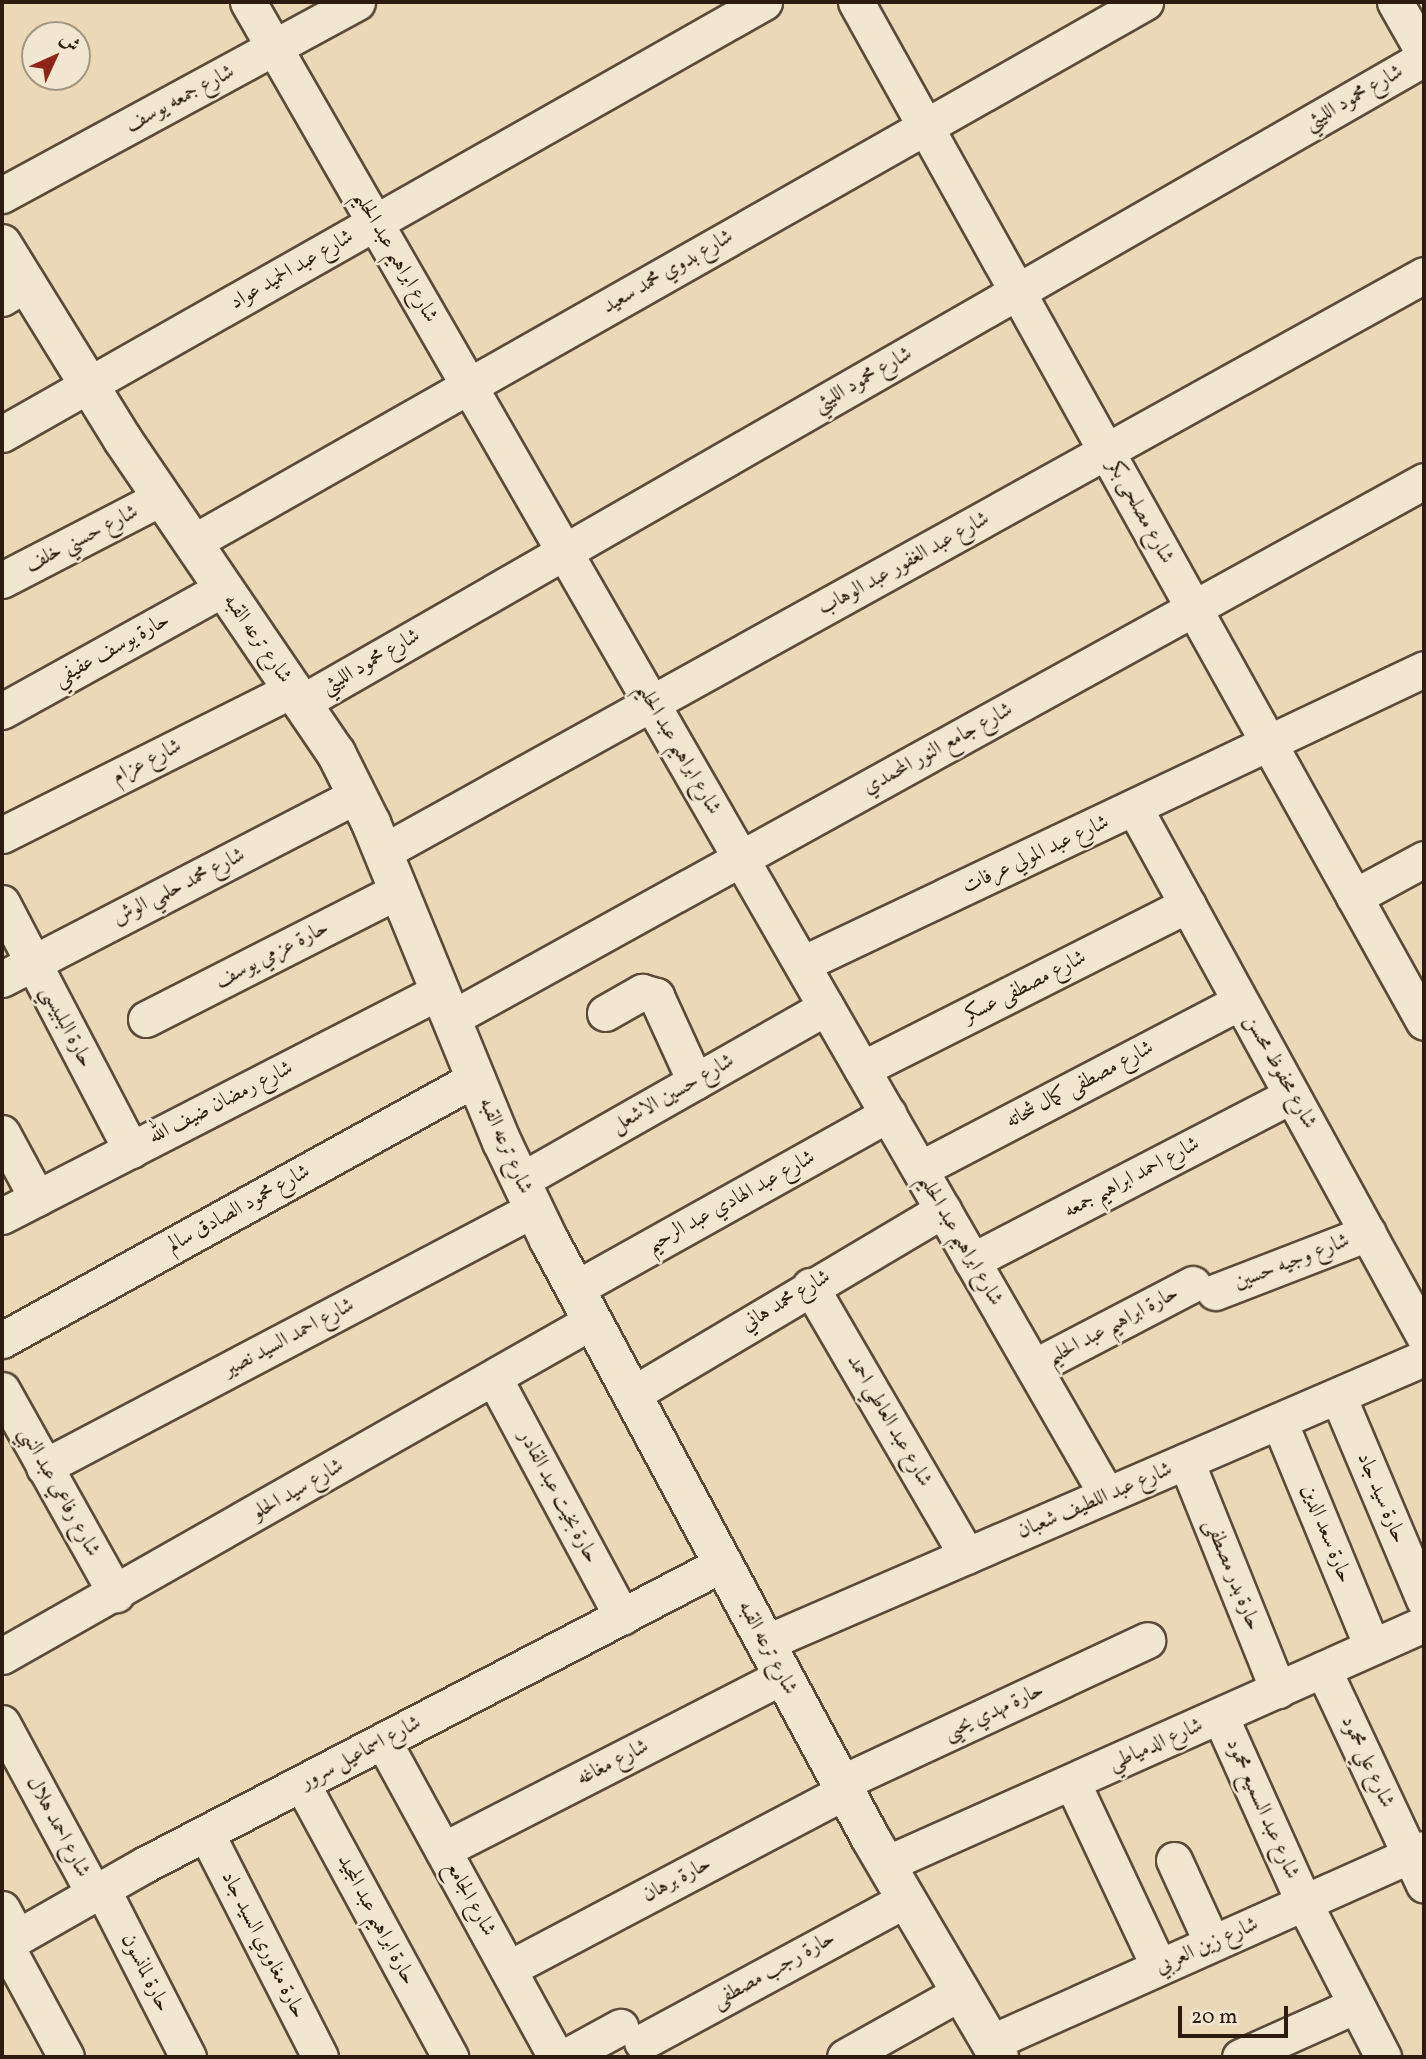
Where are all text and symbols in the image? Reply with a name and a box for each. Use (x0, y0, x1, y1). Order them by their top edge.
north arrow (21, 21, 91, 91)
text: ش (54, 27, 85, 58)
street label: شارع جمعه يوسف (121, 60, 239, 138)
street label: شارع محمود الليثي (1300, 60, 1408, 136)
street label: شارع ابراهيم عبد الحليم (347, 187, 443, 327)
street label: شارع عبد الحميد عواد (226, 224, 358, 316)
street label: شارع بدوي محمد سعيد (598, 224, 738, 320)
street label: شارع محمود الليثي (809, 342, 917, 418)
street label: شارع مصلحى بكر (1101, 455, 1179, 569)
street label: شارع حسني خلف (21, 500, 143, 578)
street label: شارع عبد الغفور عبد الوهاب (814, 506, 994, 622)
street label: شارع ترعه القبه (217, 590, 297, 688)
street label: حارة يوسف عفيفي (50, 608, 174, 692)
street label: شارع محمود الليثي (317, 624, 425, 700)
street label: شارع ابراهيم عبد الحليم (630, 679, 726, 819)
street label: شارع جامع النور المحمدي (859, 697, 1017, 801)
street label: شارع عزام (108, 734, 186, 790)
street label: شارع عبد المولي عرفات (959, 810, 1113, 900)
street label: شارع محمد حلمي الوش (108, 843, 250, 931)
street label: حارة عزمي يوسف (211, 916, 333, 994)
street label: شارع مصطفى عسكر (959, 945, 1091, 1029)
street label: حارة البلبيسي (34, 982, 98, 1072)
street label: شارع محفوظ محسن (1238, 1010, 1322, 1134)
street label: شارع مصطفى كمال شحاته (1002, 1035, 1158, 1135)
street label: شارع حسين الاشعل (607, 1049, 739, 1139)
street label: شارع رمضان ضيف الله (145, 1056, 297, 1150)
street label: شارع ترعه القبه (473, 1094, 537, 1198)
street label: شارع احمد ابراهيم جمعه (1060, 1132, 1204, 1224)
street label: شارع عبد الهادي عبد الرحيم (642, 1145, 820, 1259)
street label: شارع محمود الصادق سالم (163, 1159, 315, 1259)
street label: شارع ابراهيم عبد الحليم (912, 1170, 1008, 1310)
street label: شارع وجيه حسين (1231, 1228, 1353, 1296)
street label: شارع محمد هاني (737, 1265, 835, 1337)
street label: حارة ابراهيم عبد الحليم (1043, 1281, 1183, 1371)
street label: شارع احمد السيد نصير (219, 1293, 359, 1383)
street label: شارع عبد العاطي احمد (841, 1350, 937, 1492)
street label: شارع رفاعي عبد النبي (13, 1423, 105, 1561)
street label: حارة بخيت عبد القادر (512, 1426, 604, 1568)
street label: حارة سيد جاد (1351, 1449, 1411, 1547)
street label: شارع سيد الحلو (248, 1454, 348, 1526)
street label: شارع عبد اللطيف شعبان (1014, 1457, 1176, 1545)
street label: حارة سعد الدين (1295, 1481, 1357, 1587)
street label: حارة بدر مصطفى (1198, 1516, 1266, 1634)
street label: شارع ترعه القبه (732, 1597, 802, 1699)
street label: حارة مهدي يحيى (940, 1678, 1048, 1746)
street label: شارع اسماعيل سرور (296, 1711, 426, 1795)
street label: شارع علي محمود (1335, 1712, 1399, 1812)
street label: شارع الدمياطي (1105, 1713, 1207, 1777)
street label: شارع مغاغه (573, 1734, 653, 1792)
street label: شارع عبد السميع محمود (1220, 1735, 1304, 1883)
street label: شارع احمد هلال (21, 1772, 95, 1882)
street label: حارة ابراهيم عبد المجيد (331, 1850, 421, 1990)
street label: حارة برهان (638, 1851, 716, 1909)
street label: شارع الجامع (439, 1857, 501, 1941)
street label: حارة مغاوري السيد جاد (215, 1867, 311, 2023)
street label: شارع زين العربي (1152, 1912, 1262, 1980)
street label: حارة رجب مصطفى (708, 1926, 840, 2014)
street label: حارة لمانسون (115, 1930, 175, 2016)
scale bar (1181, 1993, 1291, 2037)
text: 20 m (1191, 2003, 1237, 2032)

